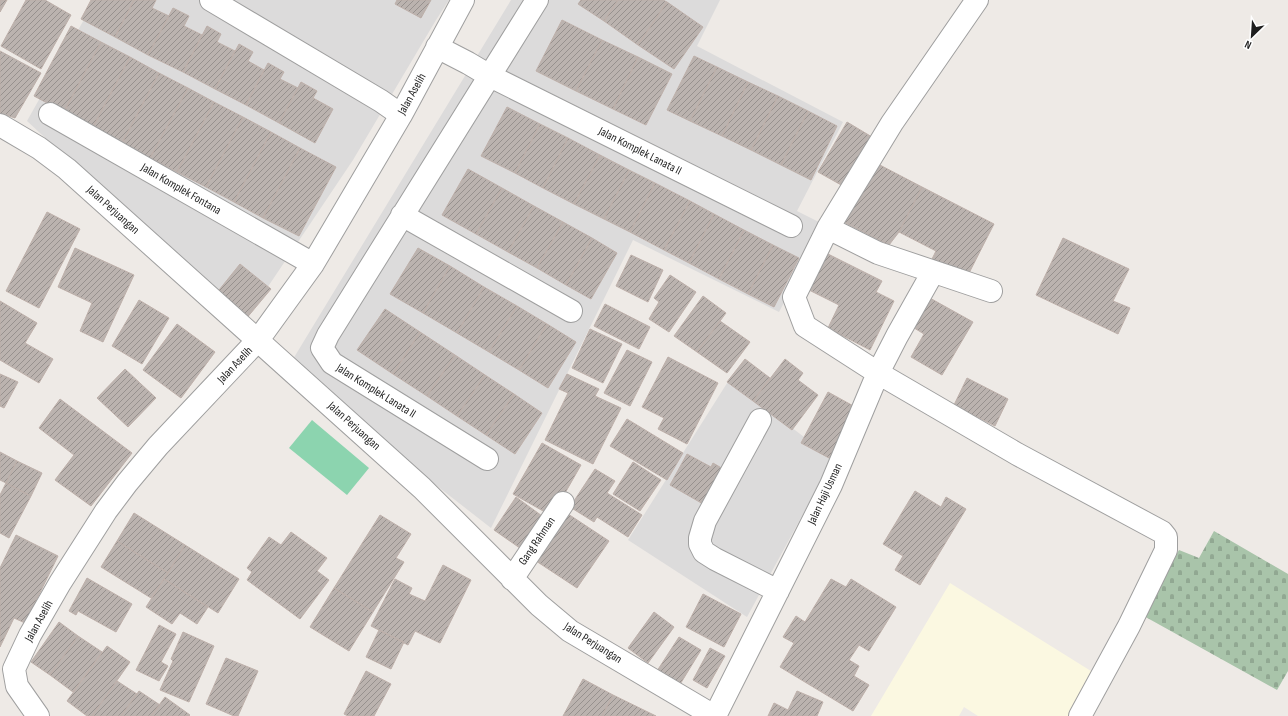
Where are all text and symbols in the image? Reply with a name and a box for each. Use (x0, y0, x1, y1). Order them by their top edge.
north arrow (1232, 16, 1272, 56)
text: N (1242, 37, 1253, 52)
street label: Jalan Aselih (394, 71, 430, 118)
street label: Jalan Komplek Lanata II (595, 123, 684, 178)
street label: Jalan Komplek Fontana (137, 160, 224, 218)
street label: Jalan Perjuangan (83, 182, 142, 238)
street label: Jalan Aselih (213, 343, 256, 387)
street label: Jalan Komplek Lanata II (333, 360, 419, 422)
street label: Jalan Perjuangan (324, 398, 383, 454)
street label: Jalan Haji Usman (804, 461, 846, 528)
street label: Gang Rahman (515, 514, 559, 568)
street label: Jalan Aselih (21, 598, 57, 645)
street label: Jalan Perjuangan (560, 619, 625, 667)

